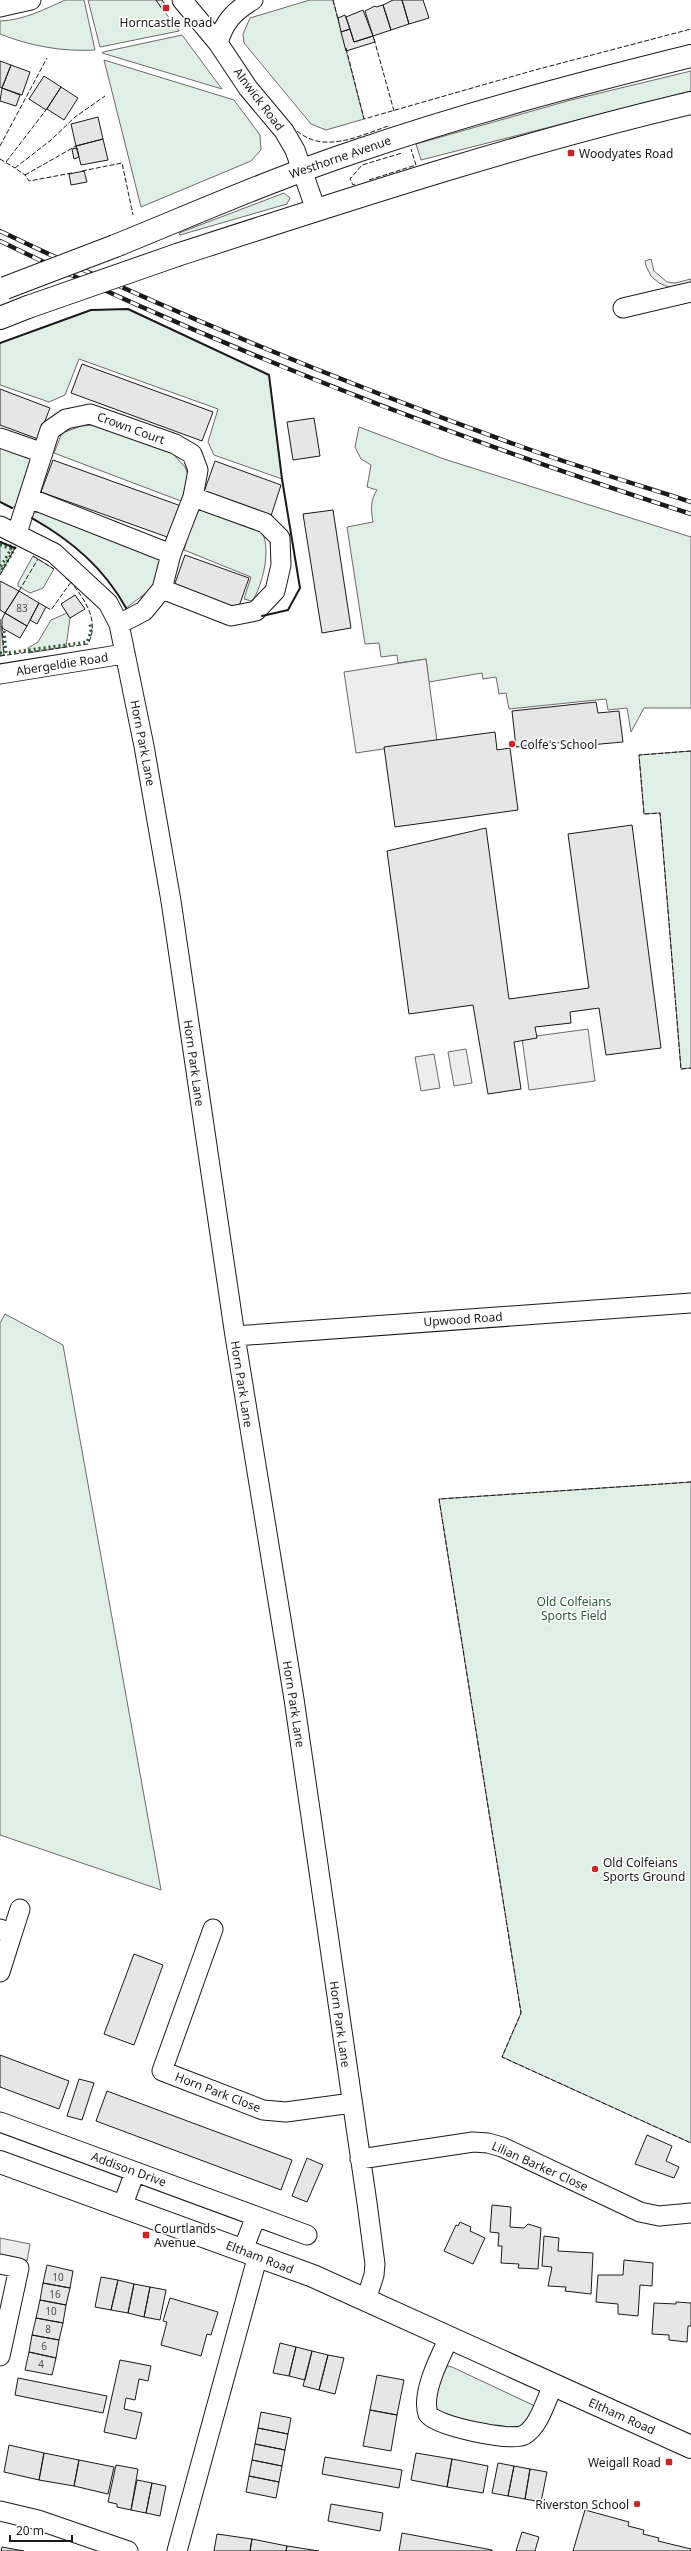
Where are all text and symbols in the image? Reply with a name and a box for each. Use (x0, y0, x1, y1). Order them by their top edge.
marker: Horncastle Road (161, 3, 171, 13)
place label: Horncastle Road (120, 14, 212, 31)
street label: Alnwick Road (230, 64, 288, 134)
street label: Westhorne Avenue (287, 131, 393, 182)
place label: Woodyates Road (579, 145, 673, 162)
marker: Woodyates Road (566, 148, 576, 158)
street label: Crown Court (95, 408, 168, 448)
house number: 83 (16, 601, 28, 615)
street label: Abergeldie Road (15, 648, 109, 680)
street label: Horn Park Lane (126, 699, 160, 788)
place label: Colfe's School (520, 736, 597, 753)
marker: Colfe's School (507, 739, 517, 749)
street label: Horn Park Lane (180, 1019, 209, 1108)
street label: Upwood Road (423, 1308, 503, 1330)
street label: Horn Park Lane (227, 1340, 257, 1429)
park label: Old Colfeians Sports Field (537, 1593, 612, 1624)
street label: Horn Park Lane (279, 1660, 309, 1749)
place label: Old Colfeians Sports Ground (603, 1854, 685, 1885)
marker: Old Colfeians Sports Ground (590, 1864, 600, 1874)
street label: Horn Park Lane (326, 1980, 355, 2069)
street label: Horn Park Close (173, 2068, 264, 2116)
street label: Lilian Barker Close (489, 2137, 591, 2195)
street label: Addison Drive (89, 2148, 169, 2191)
place label: Courtlands Avenue (154, 2220, 216, 2251)
marker: Courtlands Avenue (141, 2230, 151, 2240)
street label: Eltham Road (224, 2236, 296, 2278)
house number: 10 (52, 2270, 64, 2284)
house number: 16 (49, 2287, 61, 2301)
house number: 10 (45, 2304, 57, 2318)
house number: 8 (45, 2322, 51, 2336)
house number: 6 (41, 2339, 47, 2353)
house number: 4 (38, 2357, 44, 2371)
street label: Eltham Road (586, 2394, 658, 2438)
place label: Weigall Road (588, 2454, 661, 2471)
marker: Weigall Road (664, 2457, 674, 2467)
place label: Riverston School (535, 2496, 629, 2513)
marker: Riverston School (632, 2499, 642, 2509)
scale bar (10, 2517, 72, 2543)
text: 20 m (16, 2522, 44, 2539)

